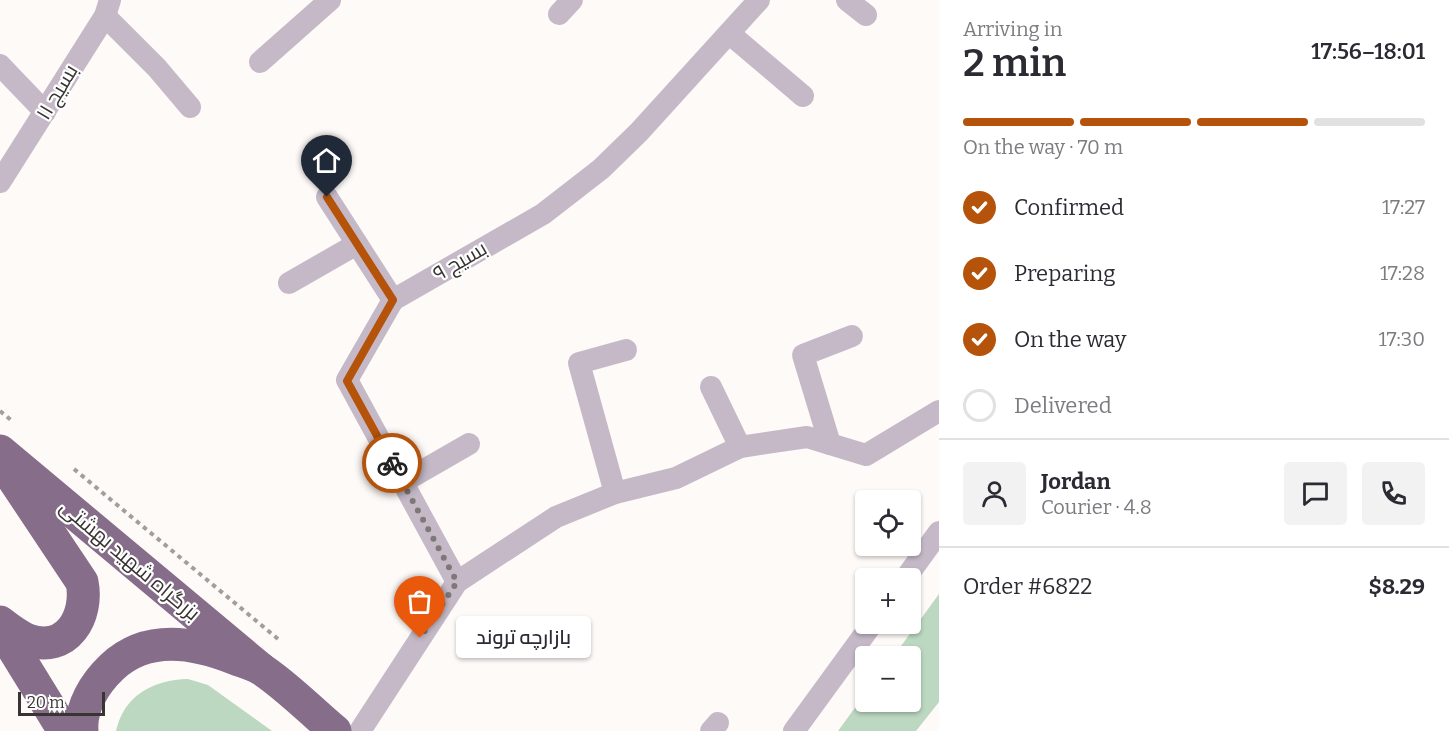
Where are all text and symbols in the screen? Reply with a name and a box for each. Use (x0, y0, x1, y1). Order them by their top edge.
text: Arriving in (963, 17, 1062, 41)
text: 17:56–18:01 (1311, 38, 1425, 65)
text: 2 min (963, 40, 1066, 86)
street label: بسیج ۱۱ (30, 59, 85, 125)
pin (301, 135, 352, 197)
text: On the way · 70 m (963, 135, 1123, 159)
icon: home (310, 144, 343, 177)
icon: check (963, 191, 996, 224)
text: Confirmed (1014, 194, 1124, 221)
text: 17:27 (1382, 195, 1425, 219)
street label: بسیج ۹ (428, 235, 492, 288)
icon: check (963, 257, 996, 290)
text: Preparing (1014, 260, 1116, 287)
text: 17:28 (1380, 261, 1425, 285)
icon: check (963, 323, 996, 356)
text: On the way (1014, 326, 1126, 353)
text: 17:30 (1379, 327, 1425, 351)
text: Delivered (1014, 392, 1112, 419)
courier (362, 433, 422, 493)
icon: bike (376, 447, 409, 480)
button: person (963, 462, 1026, 525)
button: chat (1284, 462, 1347, 525)
button: phone (1362, 462, 1425, 525)
text: Jordan (1041, 468, 1111, 495)
map controls (855, 490, 921, 712)
button: locate (855, 490, 921, 556)
street label: بزرگراه شهید بهشتی (55, 494, 205, 626)
text: Courier · 4.8 (1041, 495, 1152, 519)
button: + (855, 568, 921, 634)
text: Order #6822 (963, 573, 1092, 600)
text: $8.29 (1369, 573, 1425, 600)
pin (394, 576, 445, 638)
icon: bag (403, 585, 436, 618)
callout: بازارچه تروند (456, 617, 591, 659)
text: بازارچه تروند (476, 625, 571, 649)
button: − (855, 646, 921, 712)
scale bar (18, 689, 105, 716)
text: 20 m (27, 693, 64, 712)

